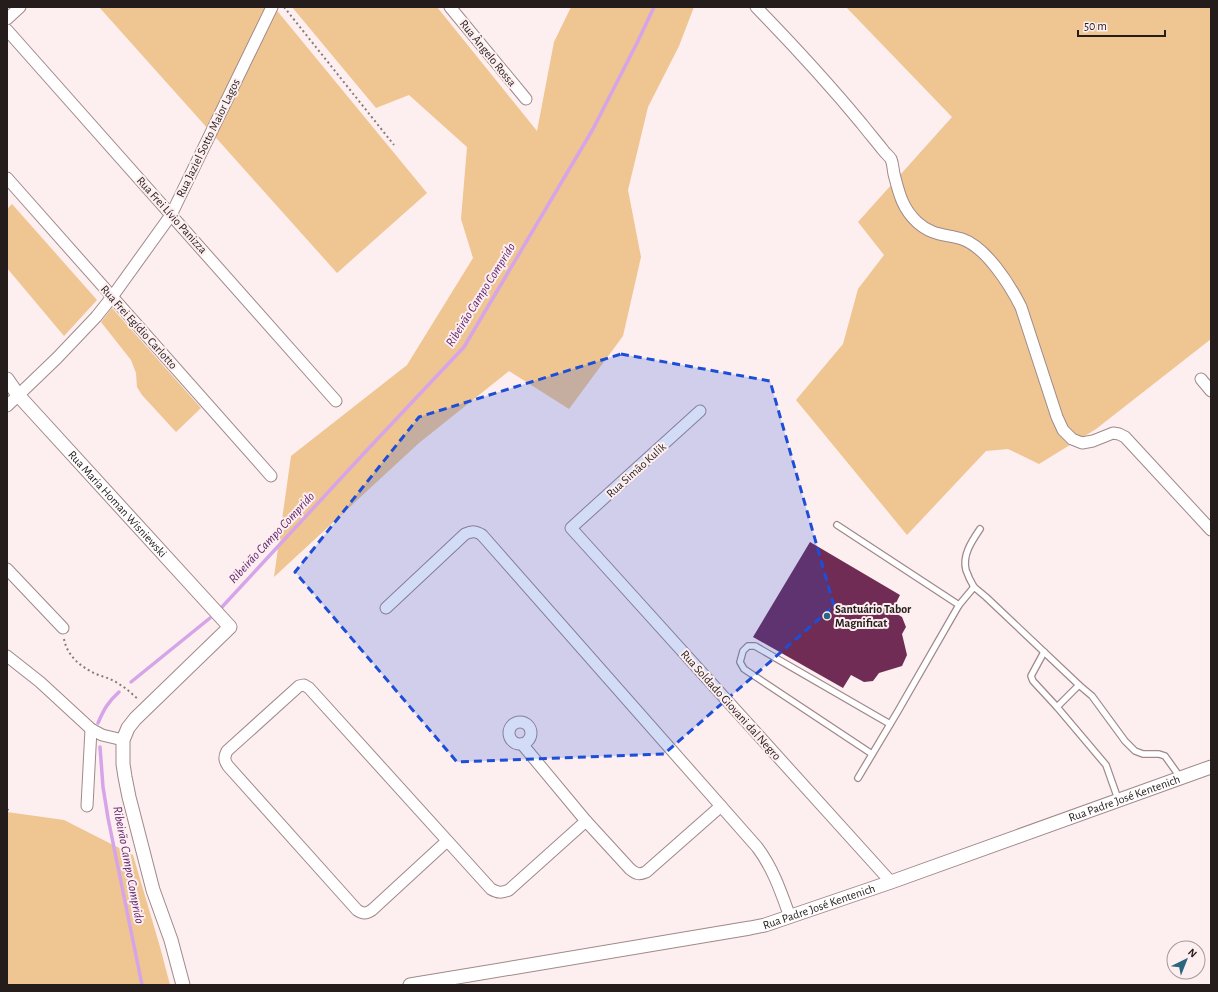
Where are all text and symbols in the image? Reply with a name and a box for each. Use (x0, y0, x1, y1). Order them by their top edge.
scale bar (1078, 12, 1165, 38)
street label: Rua Ângelo Rossa (458, 17, 519, 89)
text: 50 m (1084, 20, 1107, 32)
street label: Rua Jaziel Sotto Maior Lagos (174, 77, 242, 199)
street label: Rua Frei Lívio Panizza (135, 174, 210, 256)
water label: Ribeirão Campo Comprido (444, 241, 518, 349)
street label: Rua Frei Egídio Carlotto (98, 283, 180, 371)
street label: Rua Simão Kulik (604, 440, 668, 500)
street label: Rua Maria Homan Wisniewski (66, 448, 169, 560)
water label: Ribeirão Campo Comprido (227, 490, 317, 586)
place label: Santuário Tabor Magnificat (835, 603, 912, 629)
marker: Santuário Tabor Magnificat (822, 611, 832, 621)
street label: Rua Soldado Giovani dal Negro (679, 648, 783, 762)
street label: Rua Padre José Kentenich (1067, 773, 1182, 824)
water label: Ribeirão Campo Comprido (110, 805, 146, 925)
street label: Rua Padre José Kentenich (761, 882, 877, 931)
north arrow (1166, 940, 1206, 980)
text: N (1186, 946, 1199, 960)

